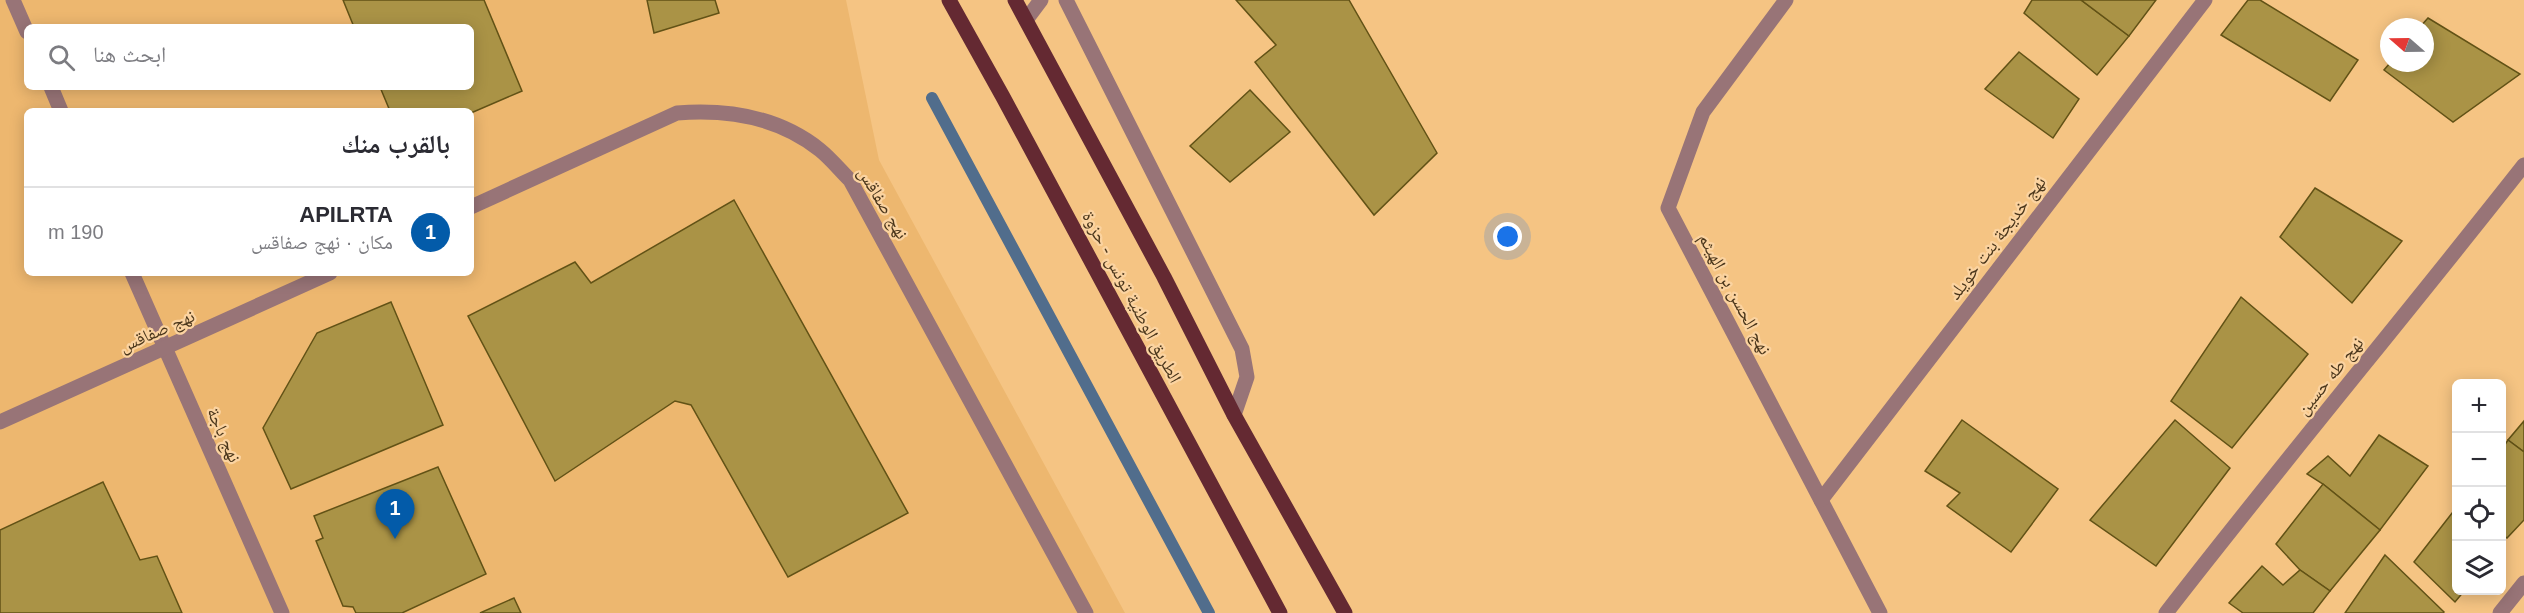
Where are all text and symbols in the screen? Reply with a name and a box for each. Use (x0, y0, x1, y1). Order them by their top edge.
north arrow (2380, 18, 2434, 72)
search box (24, 24, 474, 90)
icon: search (45, 41, 78, 74)
text: ابحث هنا (93, 42, 166, 67)
text: بالقرب منك (341, 129, 450, 159)
street label: نهج صفاقس (852, 163, 912, 244)
street label: نهج خديجة بنت خويلد (1944, 172, 2051, 305)
text: APILRTA (299, 202, 393, 227)
street label: الطريق الوطنية تونس - حزوة (1077, 208, 1186, 387)
text: 190 m (48, 221, 104, 243)
text: 1 (425, 221, 436, 243)
your location (1493, 222, 1522, 251)
street label: نهج الحسن بن الهيثم (1693, 230, 1775, 359)
text: مكان · نهج صفاقس (251, 231, 393, 253)
street label: نهج صفاقس (116, 306, 199, 358)
street label: نهج طه حسين (2293, 333, 2369, 420)
map controls (2452, 379, 2506, 595)
button: + (2452, 379, 2506, 433)
street label: نهج باجة (201, 404, 245, 466)
button: − (2452, 433, 2506, 487)
button: locate (2452, 487, 2506, 541)
pin: 1 (376, 490, 414, 539)
button: layers (2452, 541, 2506, 595)

